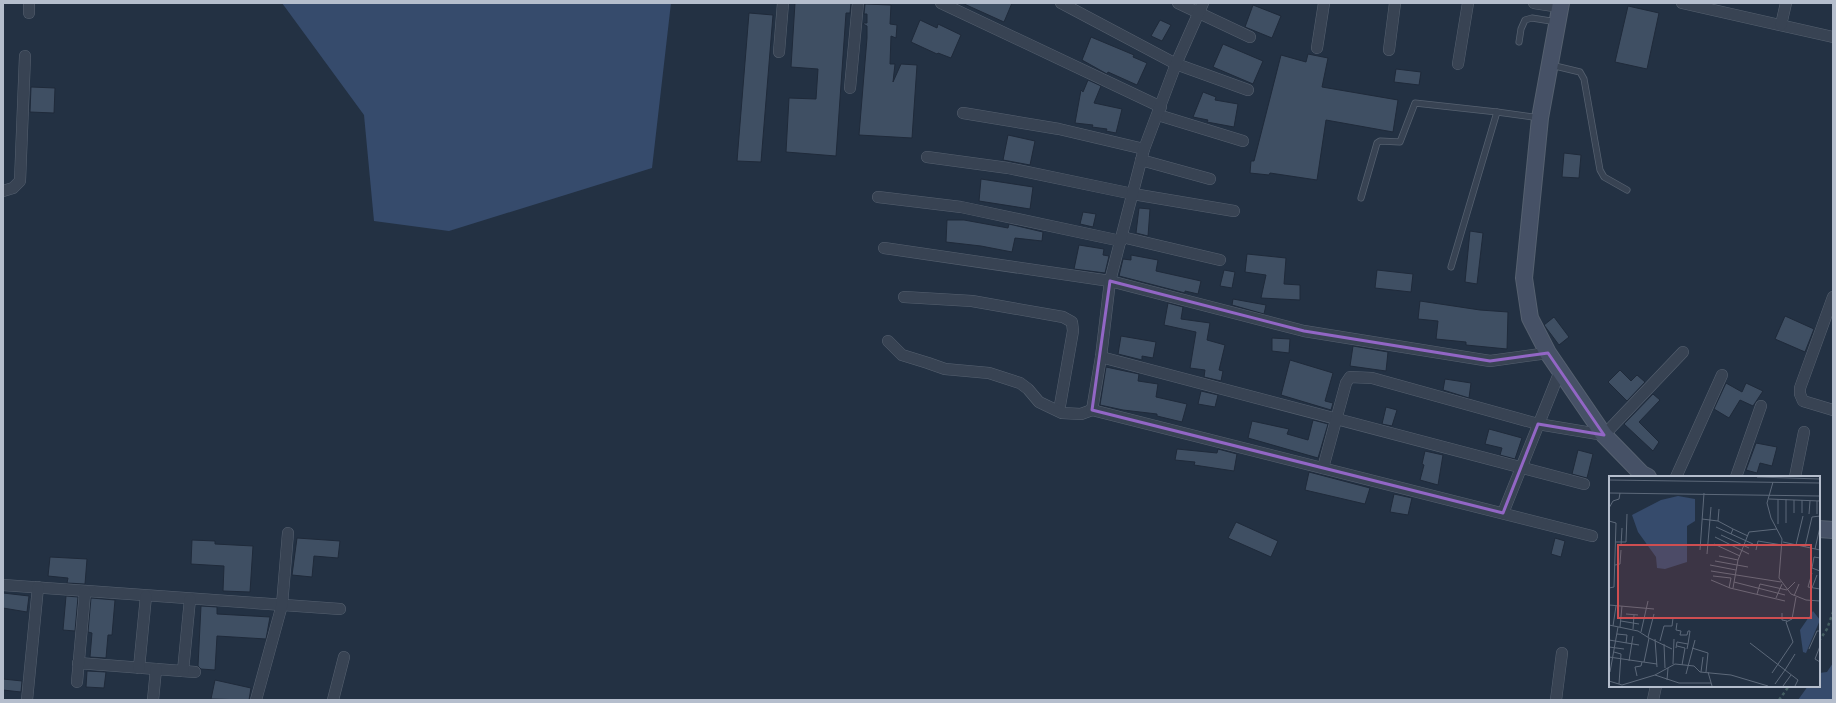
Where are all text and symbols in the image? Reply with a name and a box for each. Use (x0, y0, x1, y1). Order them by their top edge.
inset map (1609, 476, 1820, 687)

